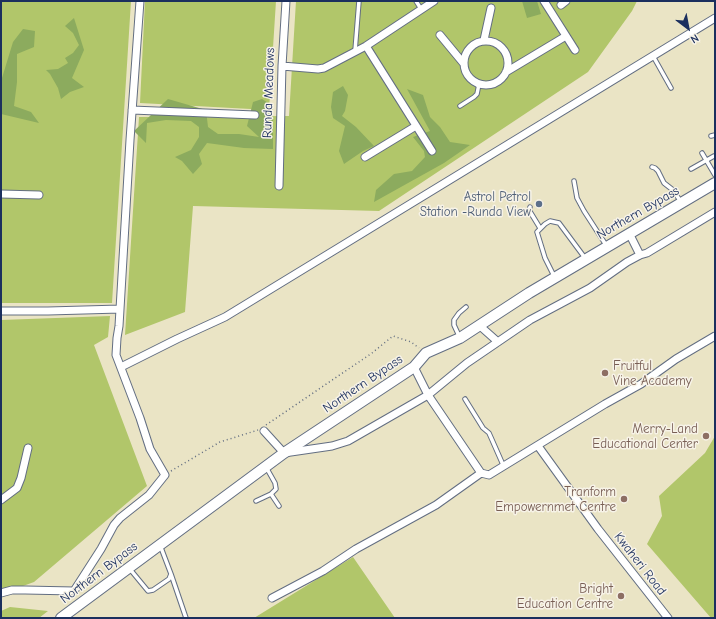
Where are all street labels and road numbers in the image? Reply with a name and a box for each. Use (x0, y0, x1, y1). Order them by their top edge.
street label: Runda Meadows (260, 48, 278, 138)
street label: Northern Bypass (594, 183, 682, 243)
street label: Northern Bypass (320, 352, 406, 416)
street label: Kwaheri Road (611, 529, 669, 599)
street label: Northern Bypass (57, 539, 141, 607)

